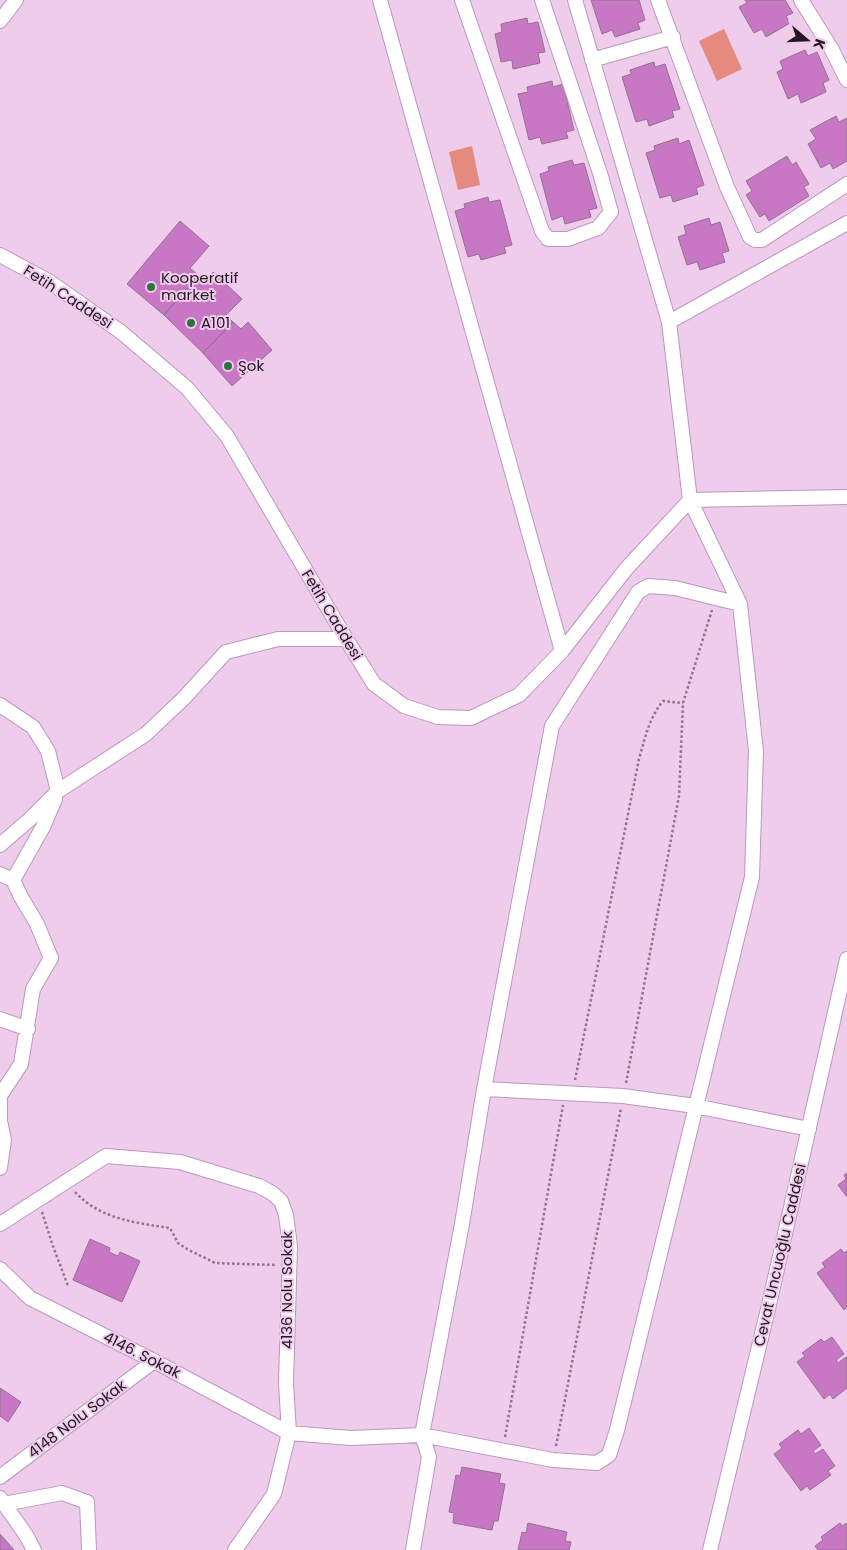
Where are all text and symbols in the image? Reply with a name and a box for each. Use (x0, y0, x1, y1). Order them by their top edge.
north arrow (782, 15, 832, 65)
text: K (808, 36, 830, 52)
street label: Fetih Caddesi (20, 260, 117, 333)
place label: Kooperatif market (161, 267, 239, 305)
marker: Kooperatif market (145, 281, 157, 293)
place label: A101 (201, 312, 230, 333)
marker: A101 (185, 317, 197, 329)
place label: Şok (238, 355, 264, 376)
marker: Şok (222, 360, 234, 372)
street label: Fetih Caddesi (297, 565, 368, 664)
street label: Cevat Uncuoğlu Caddesi (748, 1161, 811, 1348)
street label: 4136 Nolu Sokak (276, 1231, 297, 1349)
street label: 4146. Sokak (100, 1326, 185, 1383)
street label: 4148 Nolu Sokak (23, 1374, 131, 1463)

